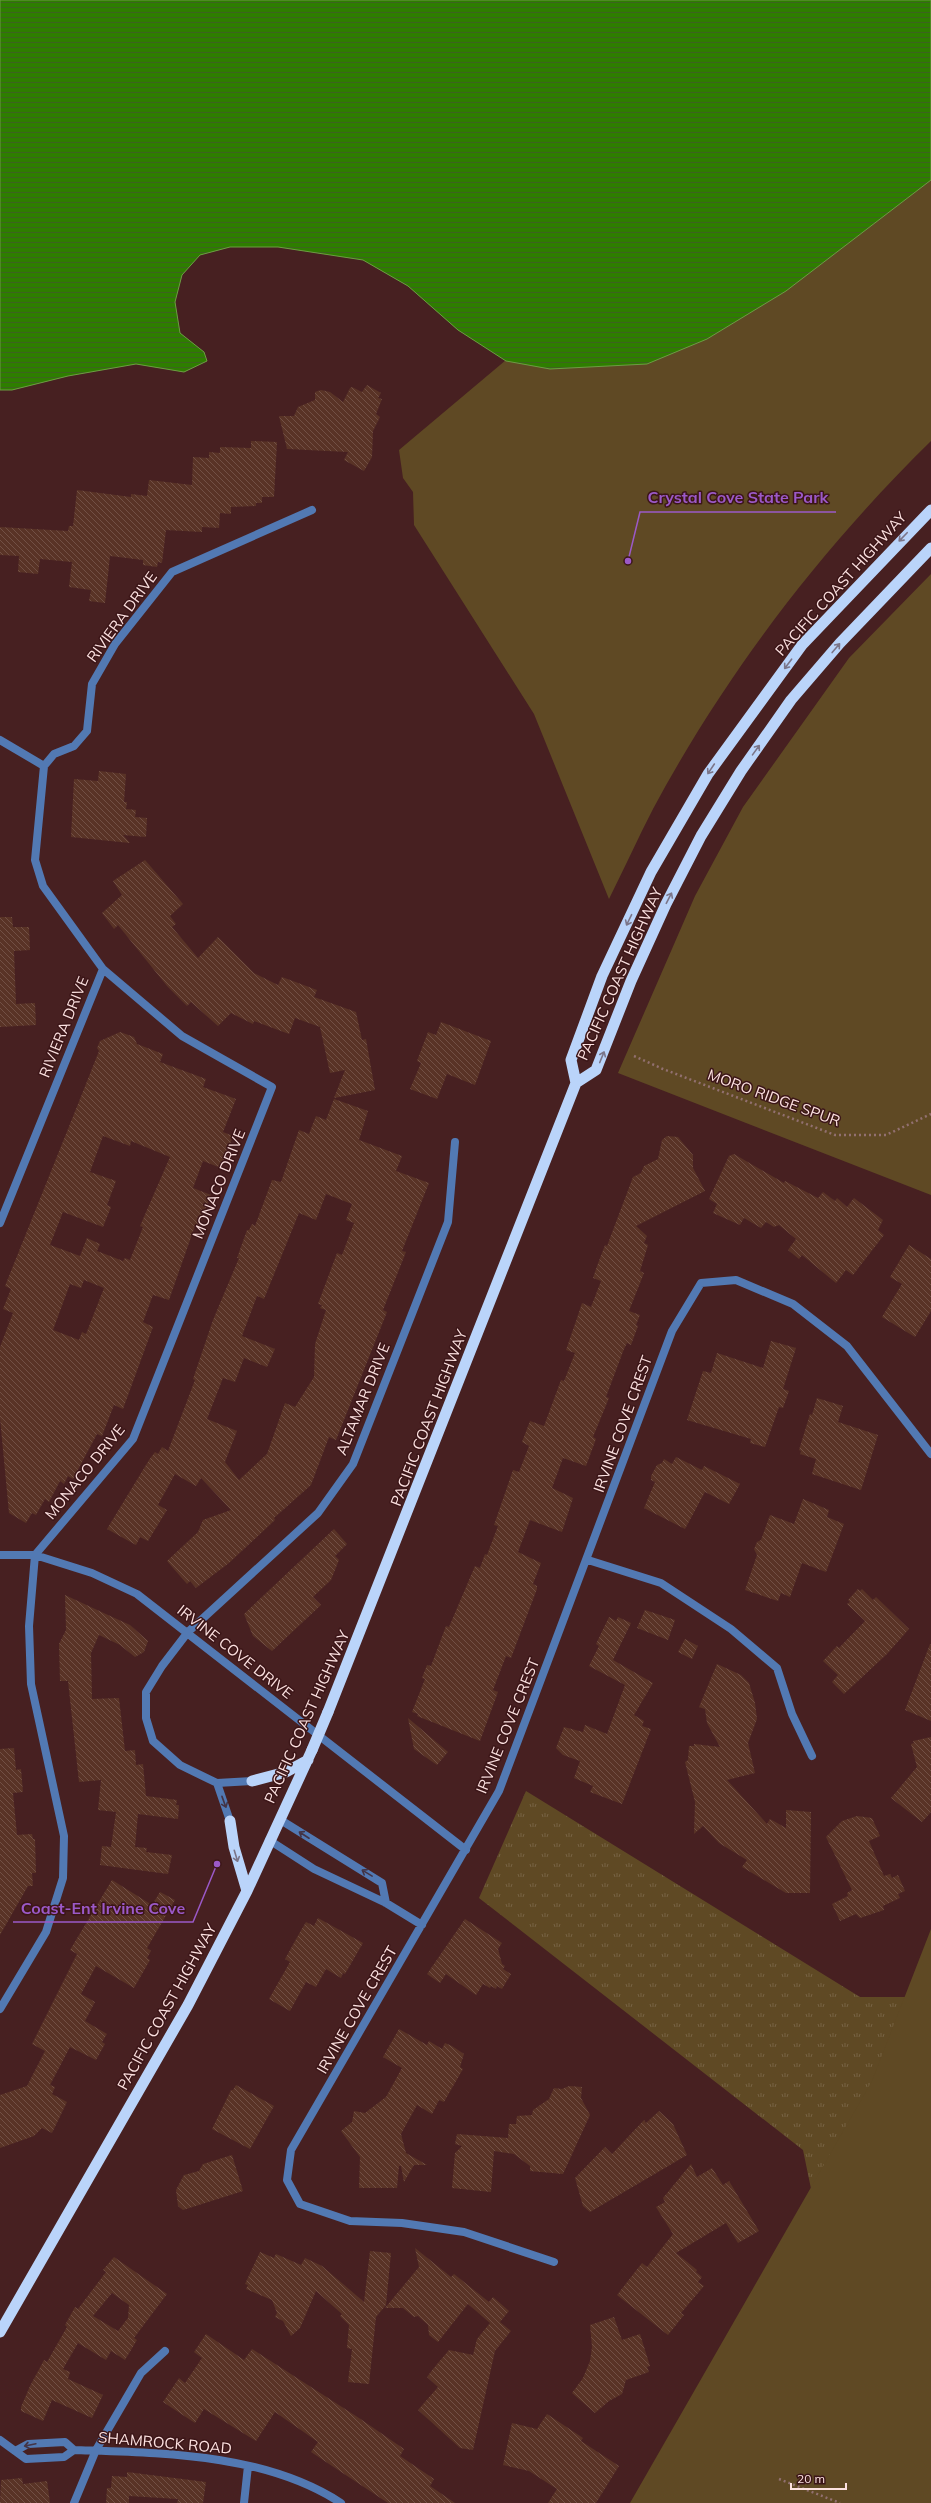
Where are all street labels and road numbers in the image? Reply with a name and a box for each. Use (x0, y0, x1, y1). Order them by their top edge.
street label: PACIFIC COAST HIGHWAY (771, 507, 911, 660)
street label: RIVIERA DRIVE (82, 568, 161, 666)
street label: PACIFIC COAST HIGHWAY (573, 884, 667, 1063)
street label: RIVIERA DRIVE (35, 973, 93, 1080)
street label: MORO RIDGE SPUR (705, 1065, 843, 1130)
street label: MONACO DRIVE (188, 1126, 249, 1241)
street label: PACIFIC COAST HIGHWAY (386, 1326, 471, 1509)
street label: ALTAMAR DRIVE (331, 1340, 394, 1458)
street label: IRVINE COVE CREST (589, 1353, 656, 1495)
street label: MONACO DRIVE (41, 1420, 129, 1523)
street label: IRVINE COVE DRIVE (174, 1601, 297, 1703)
street label: PACIFIC COAST HIGHWAY (260, 1627, 354, 1806)
street label: IRVINE COVE CREST (472, 1655, 543, 1796)
street label: PACIFIC COAST HIGHWAY (113, 1919, 221, 2093)
street label: IRVINE COVE CREST (312, 1942, 401, 2077)
street label: SHAMROCK ROAD (97, 2427, 233, 2458)

